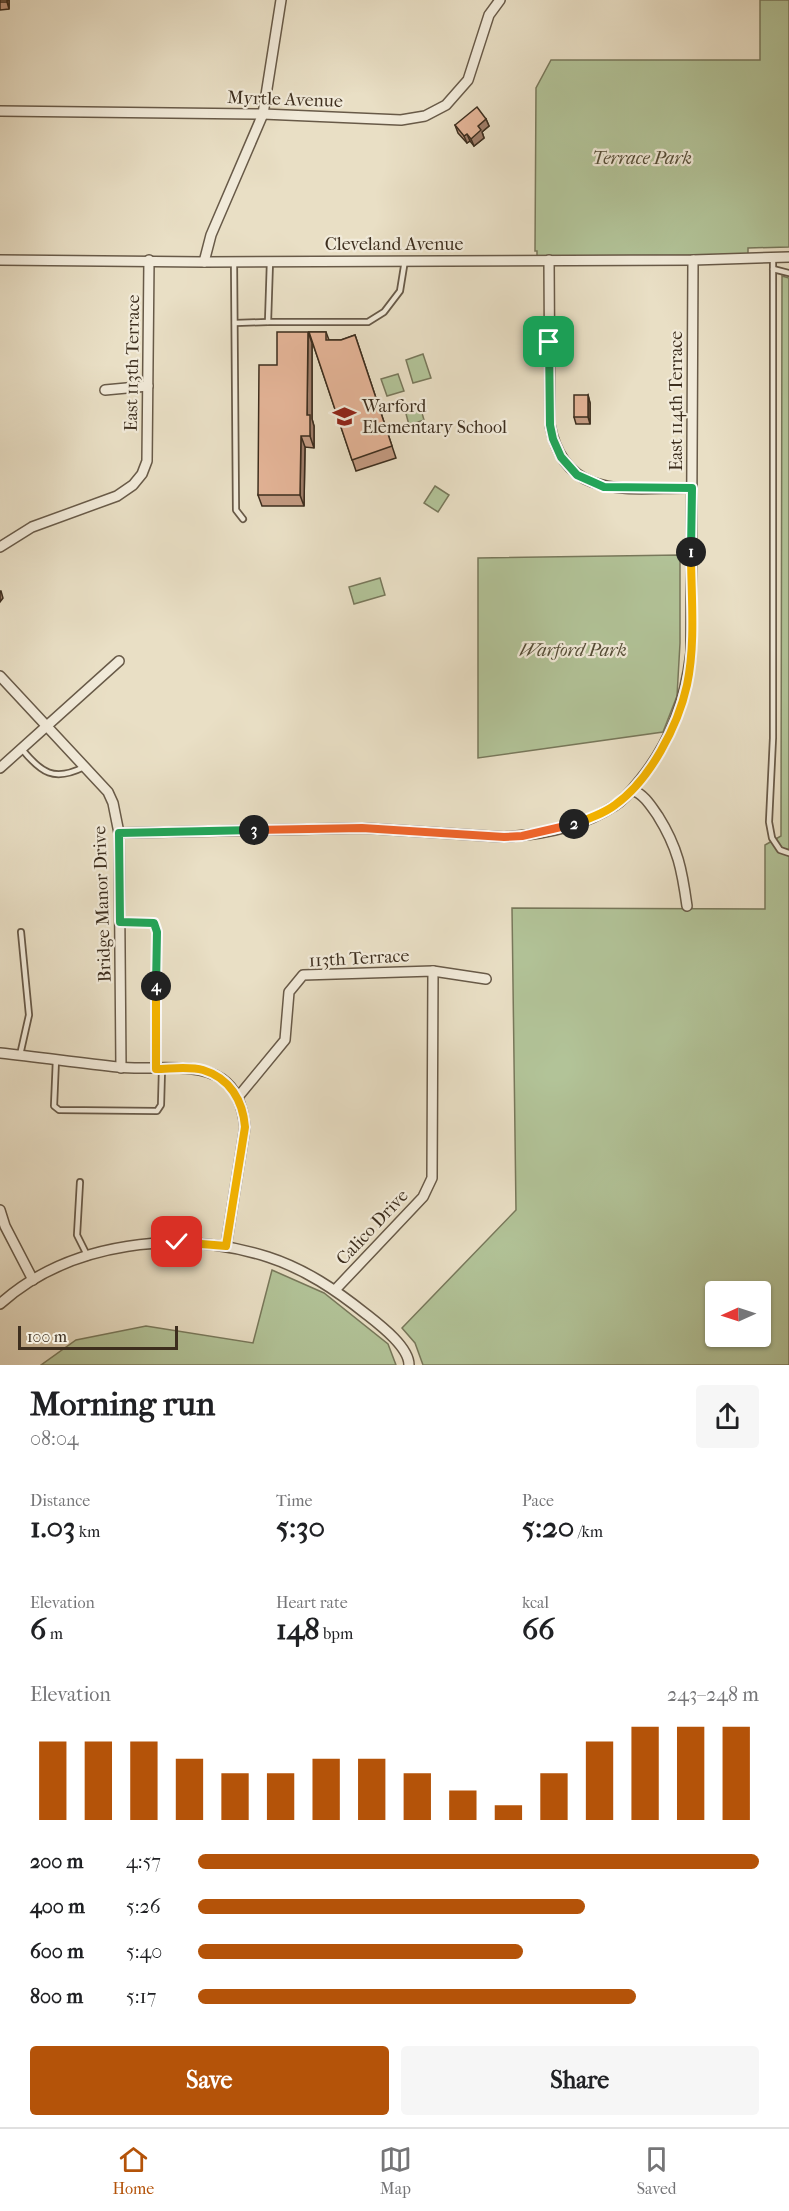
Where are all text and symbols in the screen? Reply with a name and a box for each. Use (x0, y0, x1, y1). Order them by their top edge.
street label: Myrtle Avenue (227, 87, 343, 112)
park label: Terrace Park (592, 148, 692, 169)
street label: Cleveland Avenue (325, 234, 463, 255)
street label: East 113th Terrace (121, 294, 144, 432)
pin (523, 316, 574, 367)
icon: arrive (532, 325, 565, 358)
street label: East 114th Terrace (666, 331, 687, 471)
place label: Warford Elementary School (361, 396, 507, 438)
school or university icon: Warford Elementary School (331, 403, 357, 429)
pin: 1 (676, 537, 706, 567)
text: 1 (688, 542, 694, 561)
park label: Warford Park (519, 640, 627, 661)
pin: 2 (559, 809, 589, 839)
text: 2 (570, 814, 578, 833)
pin: 3 (239, 815, 269, 845)
text: 3 (251, 820, 257, 839)
street label: Bridge Manor Drive (89, 825, 116, 982)
street label: 113th Terrace (308, 945, 410, 972)
pin: 4 (141, 971, 171, 1001)
text: 4 (151, 976, 161, 995)
street label: Calico Drive (332, 1185, 413, 1269)
pin (151, 1216, 202, 1267)
icon: check (160, 1225, 193, 1258)
north arrow (705, 1281, 771, 1347)
map controls (705, 1281, 771, 1347)
scale bar (18, 1323, 178, 1350)
text: 100 m (27, 1327, 67, 1346)
text: Morning run (30, 1385, 215, 1424)
button: share (696, 1385, 759, 1448)
text: 08:04 (30, 1427, 79, 1450)
text: Distance (30, 1491, 90, 1510)
text: Time (276, 1491, 312, 1510)
text: Pace (522, 1491, 554, 1510)
text: 1.03 (30, 1510, 75, 1545)
text: 5:30 (276, 1510, 325, 1545)
text: 5:20 (522, 1510, 574, 1545)
text: km (75, 1522, 100, 1541)
text: /km (574, 1522, 603, 1541)
text: Elevation (30, 1593, 95, 1612)
text: Heart rate (276, 1593, 348, 1612)
text: kcal (522, 1593, 549, 1612)
text: 6 (30, 1612, 46, 1647)
text: 148 (276, 1612, 320, 1647)
text: 66 (522, 1612, 555, 1647)
text: m (46, 1624, 63, 1643)
text: bpm (320, 1624, 353, 1643)
text: Elevation (30, 1683, 111, 1706)
text: 243–248 m (667, 1683, 759, 1706)
text: 200 m (30, 1850, 83, 1873)
text: 4:57 (126, 1850, 161, 1873)
text: 400 m (30, 1895, 85, 1918)
text: 5:26 (126, 1895, 161, 1918)
text: 600 m (30, 1940, 84, 1963)
text: 5:40 (126, 1940, 162, 1963)
text: 800 m (30, 1985, 83, 2008)
text: 5:17 (126, 1985, 156, 2008)
button: Save (30, 2046, 389, 2115)
button: Share (401, 2046, 759, 2115)
tab: Home (112, 2143, 154, 2198)
tab: Map (379, 2143, 412, 2198)
tab: Saved (637, 2143, 677, 2198)

